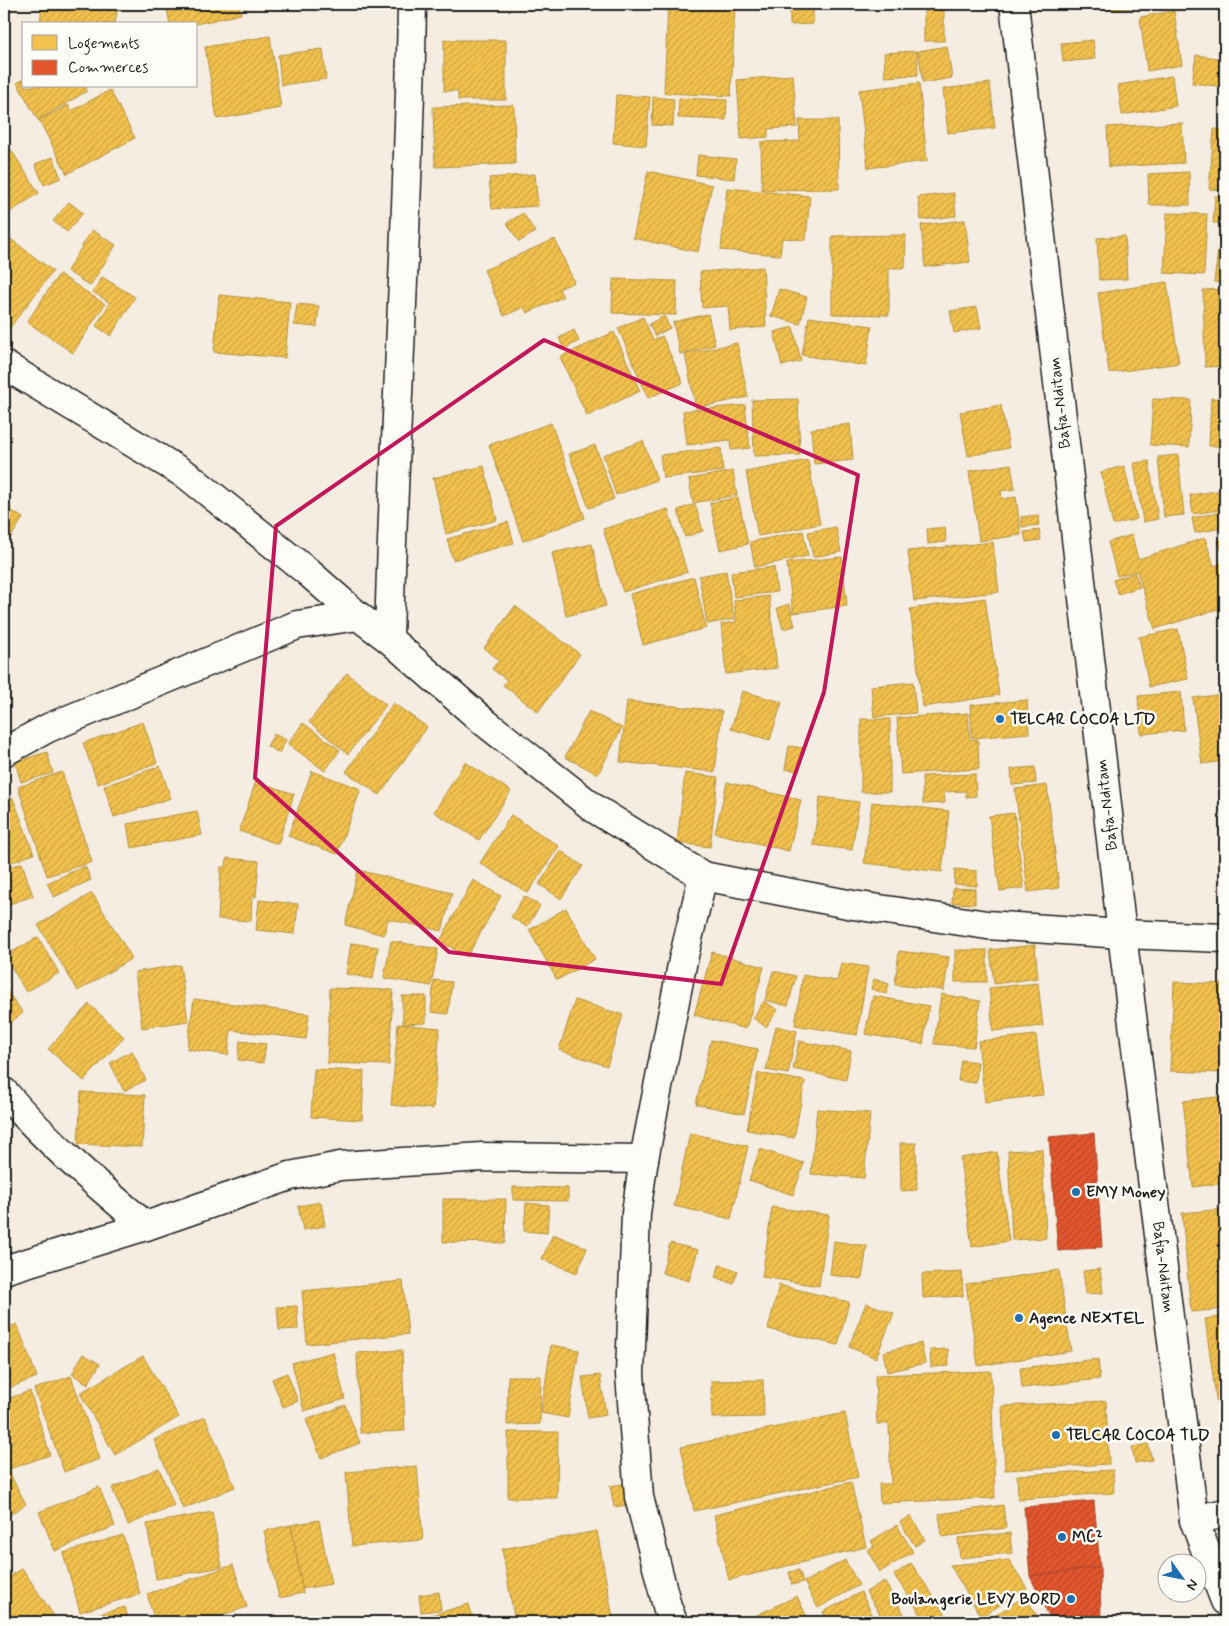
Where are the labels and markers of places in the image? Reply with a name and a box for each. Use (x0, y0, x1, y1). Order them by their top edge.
place label: TELCAR COCOA LTD (1010, 709, 1155, 730)
marker: TELCAR COCOA LTD (994, 713, 1006, 725)
place label: EMY Money (1086, 1182, 1165, 1203)
marker: EMY Money (1070, 1186, 1082, 1198)
place label: Agence NEXTEL (1029, 1308, 1145, 1330)
marker: Agence NEXTEL (1013, 1312, 1025, 1324)
place label: TELCAR COCOA TLD (1066, 1425, 1210, 1446)
marker: TELCAR COCOA TLD (1050, 1429, 1062, 1441)
place label: MC² (1072, 1527, 1103, 1548)
marker: MC² (1056, 1531, 1068, 1543)
place label: Boulangerie LEVY BORD (891, 1589, 1061, 1611)
marker: Boulangerie LEVY BORD (1065, 1593, 1077, 1605)

